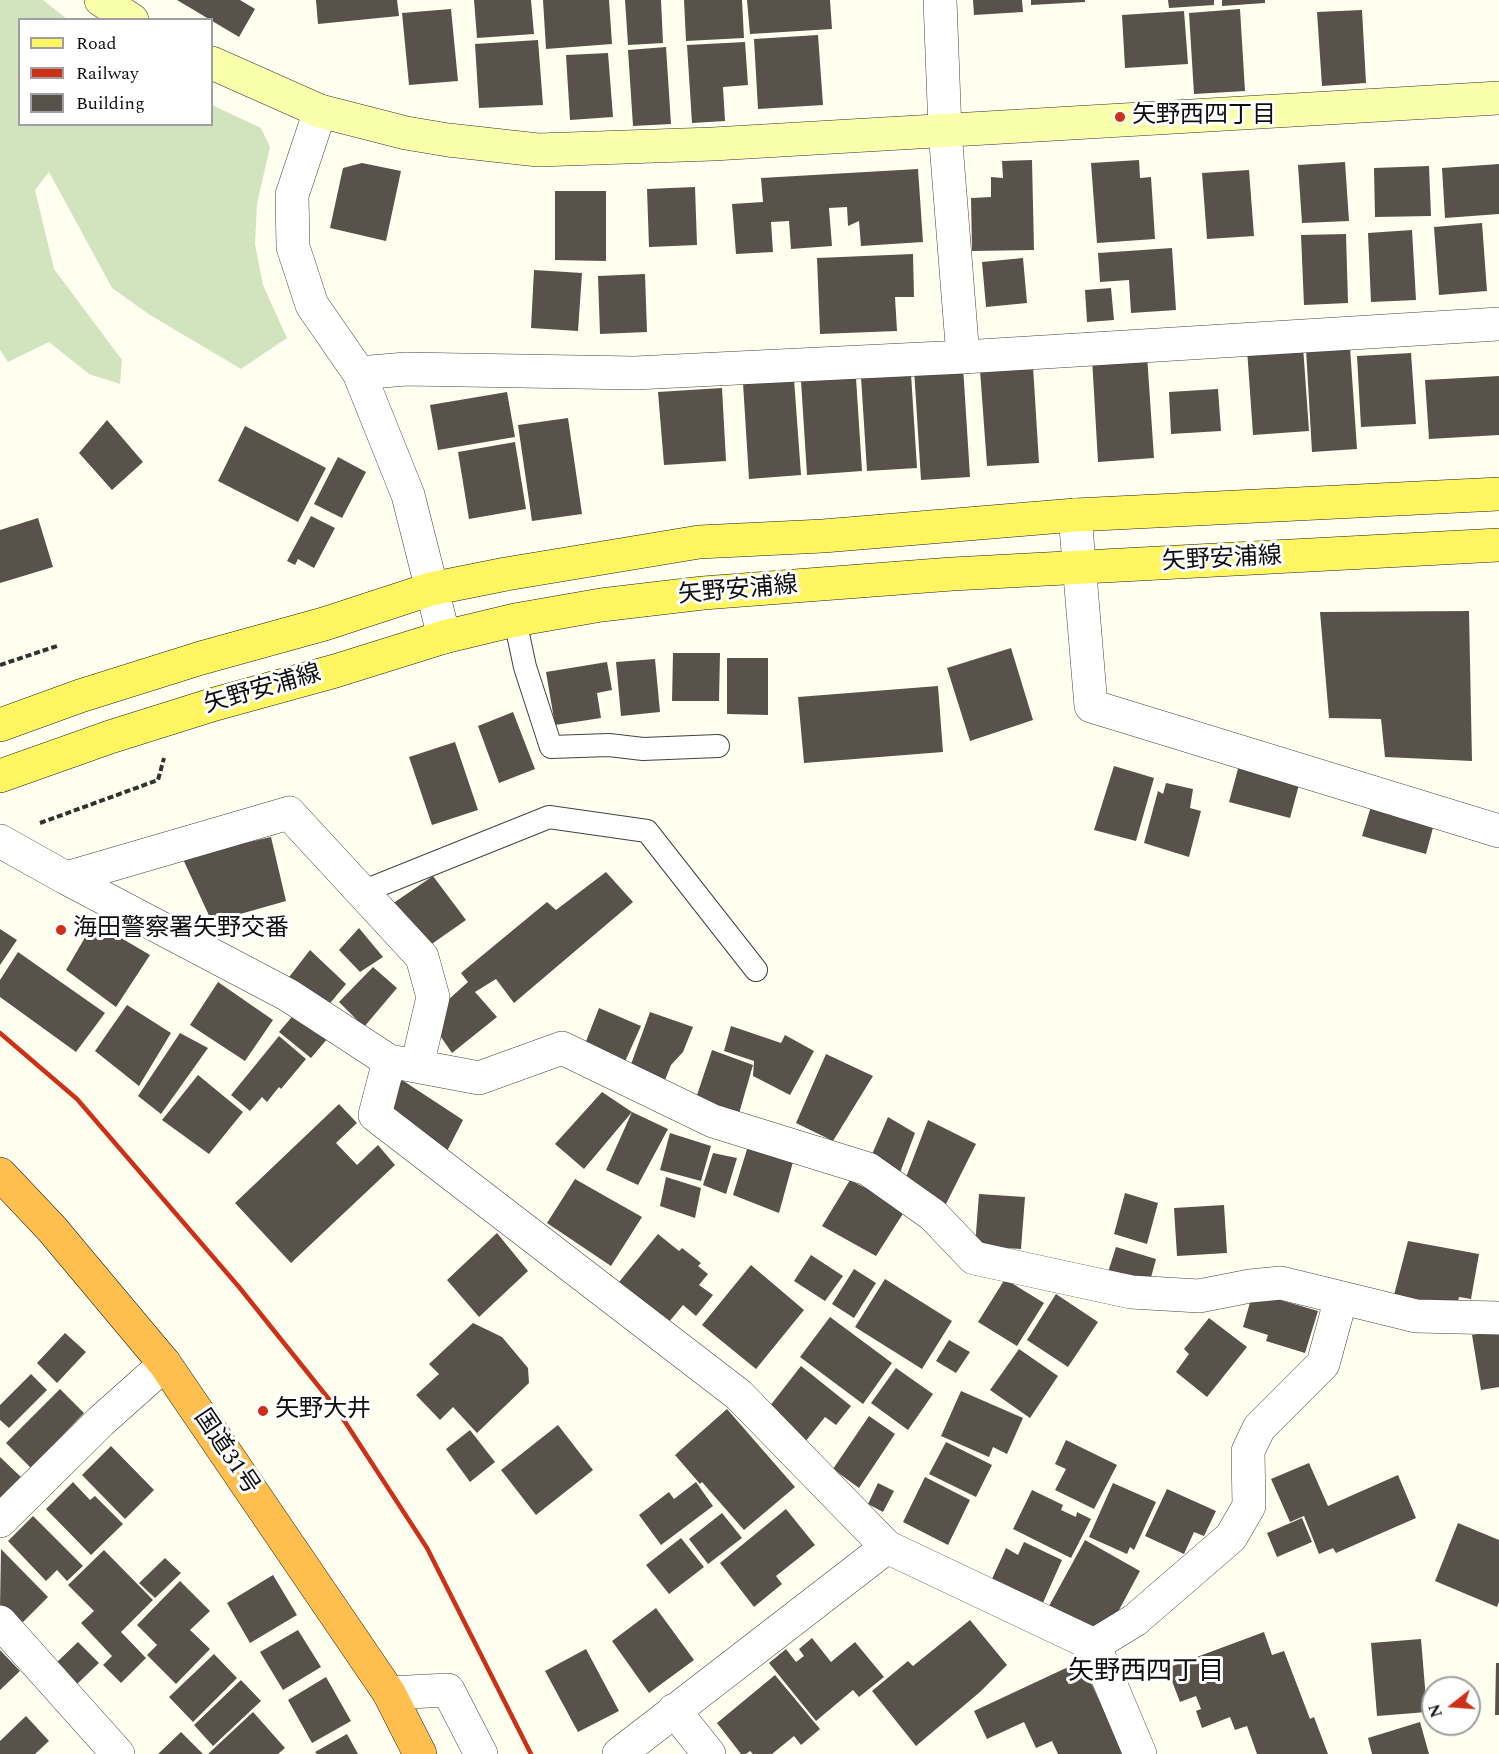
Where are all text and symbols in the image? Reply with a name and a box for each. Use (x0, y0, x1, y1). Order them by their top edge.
legend (18, 18, 213, 126)
text: Road (76, 30, 117, 57)
text: Railway (76, 60, 139, 87)
text: Building (76, 90, 145, 117)
place label: 矢野西四丁目 (1132, 103, 1276, 131)
marker: 矢野西四丁目 (1113, 110, 1127, 124)
street label: 矢野安浦線 (1161, 543, 1283, 579)
street label: 矢野安浦線 (677, 572, 799, 612)
street label: 矢野安浦線 (201, 661, 325, 721)
place label: 海田警察署矢野交番 (73, 916, 289, 944)
marker: 海田警察署矢野交番 (54, 923, 68, 937)
place label: 矢野大井 (275, 1397, 371, 1425)
marker: 矢野大井 (256, 1404, 270, 1418)
street label: 国道31号 (186, 1405, 264, 1501)
district label: 矢野西四丁目 (1068, 1658, 1224, 1690)
north arrow (1421, 1676, 1481, 1736)
text: N (1422, 1701, 1449, 1720)

